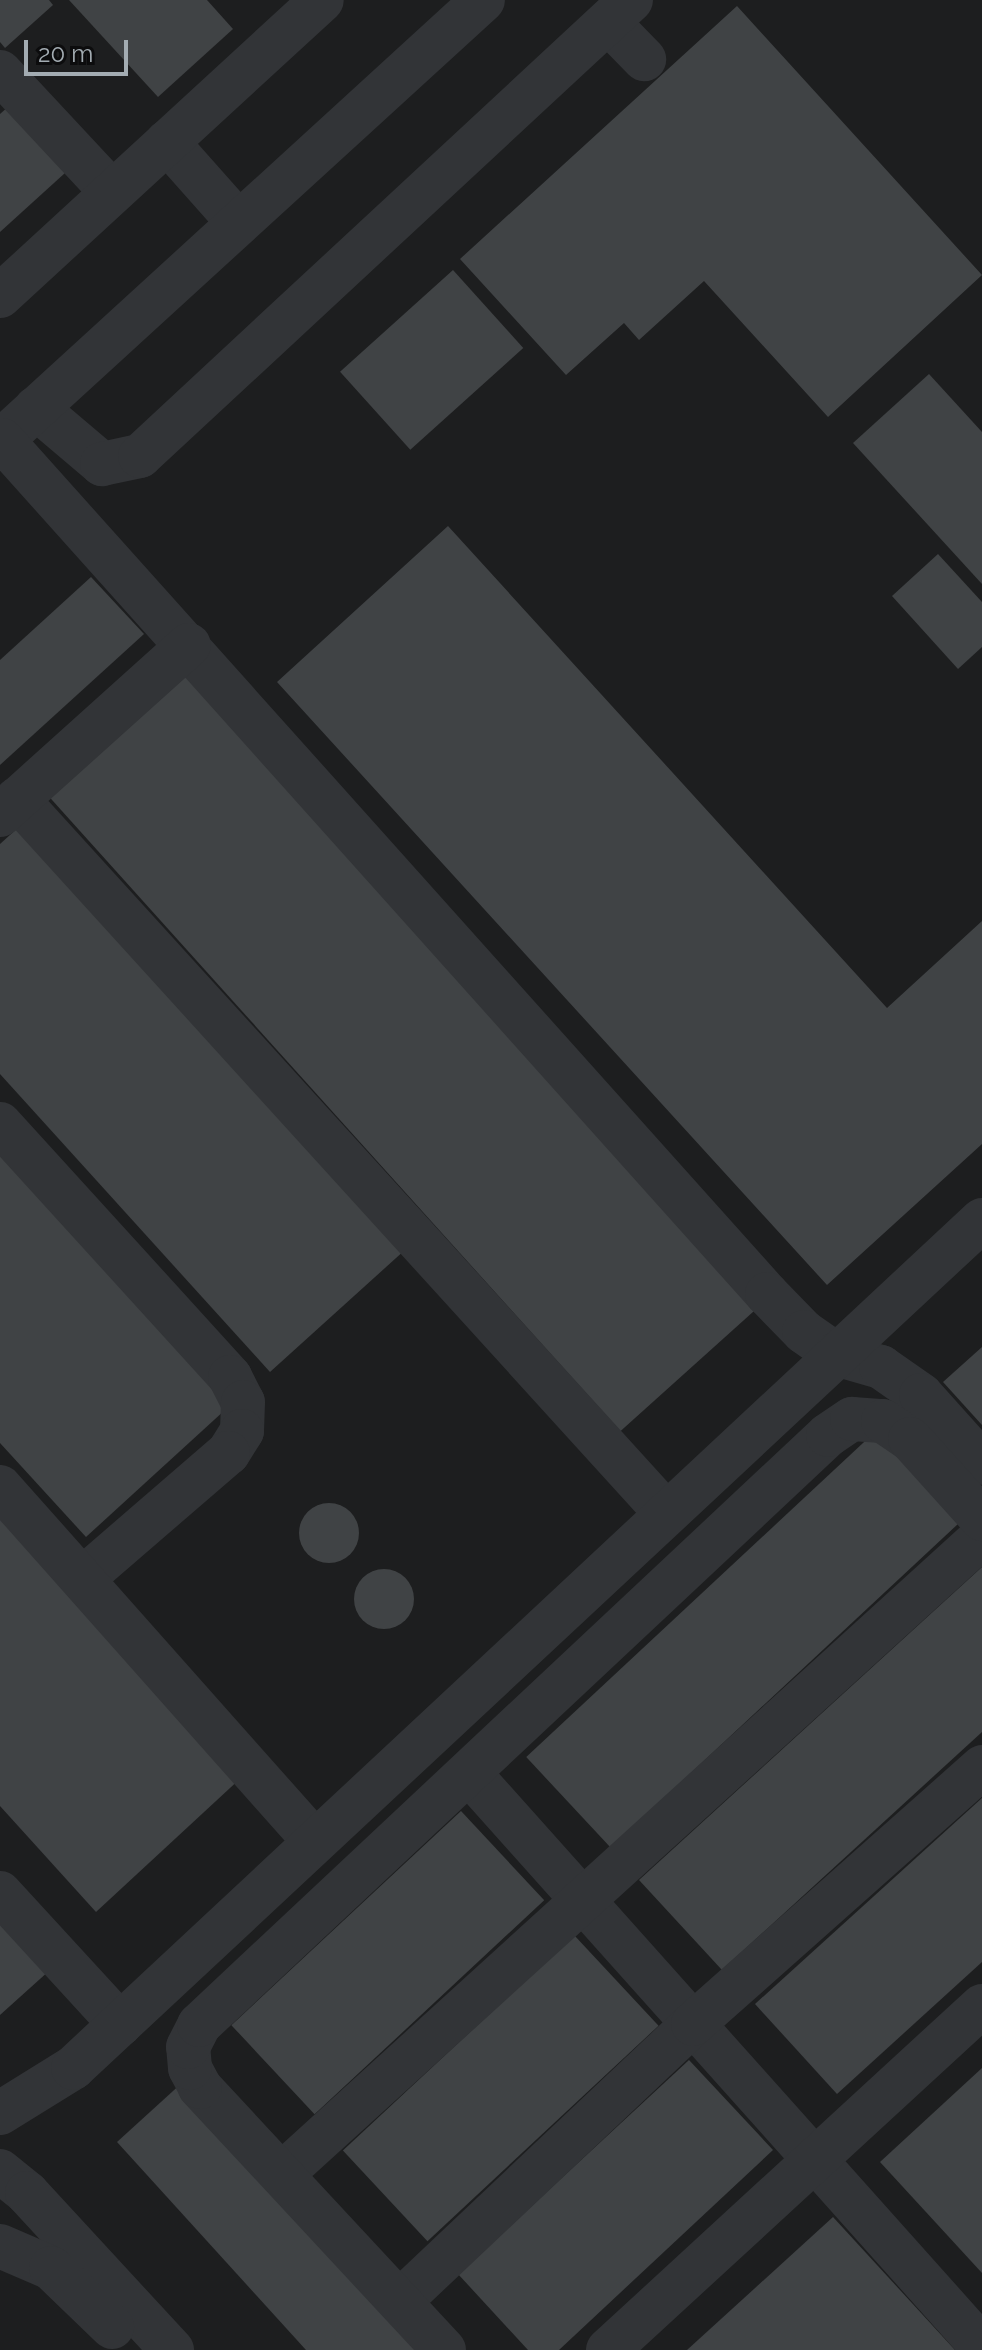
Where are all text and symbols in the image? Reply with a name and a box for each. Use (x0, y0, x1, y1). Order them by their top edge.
scale bar (28, 24, 132, 74)
text: 20 m (38, 39, 93, 68)

